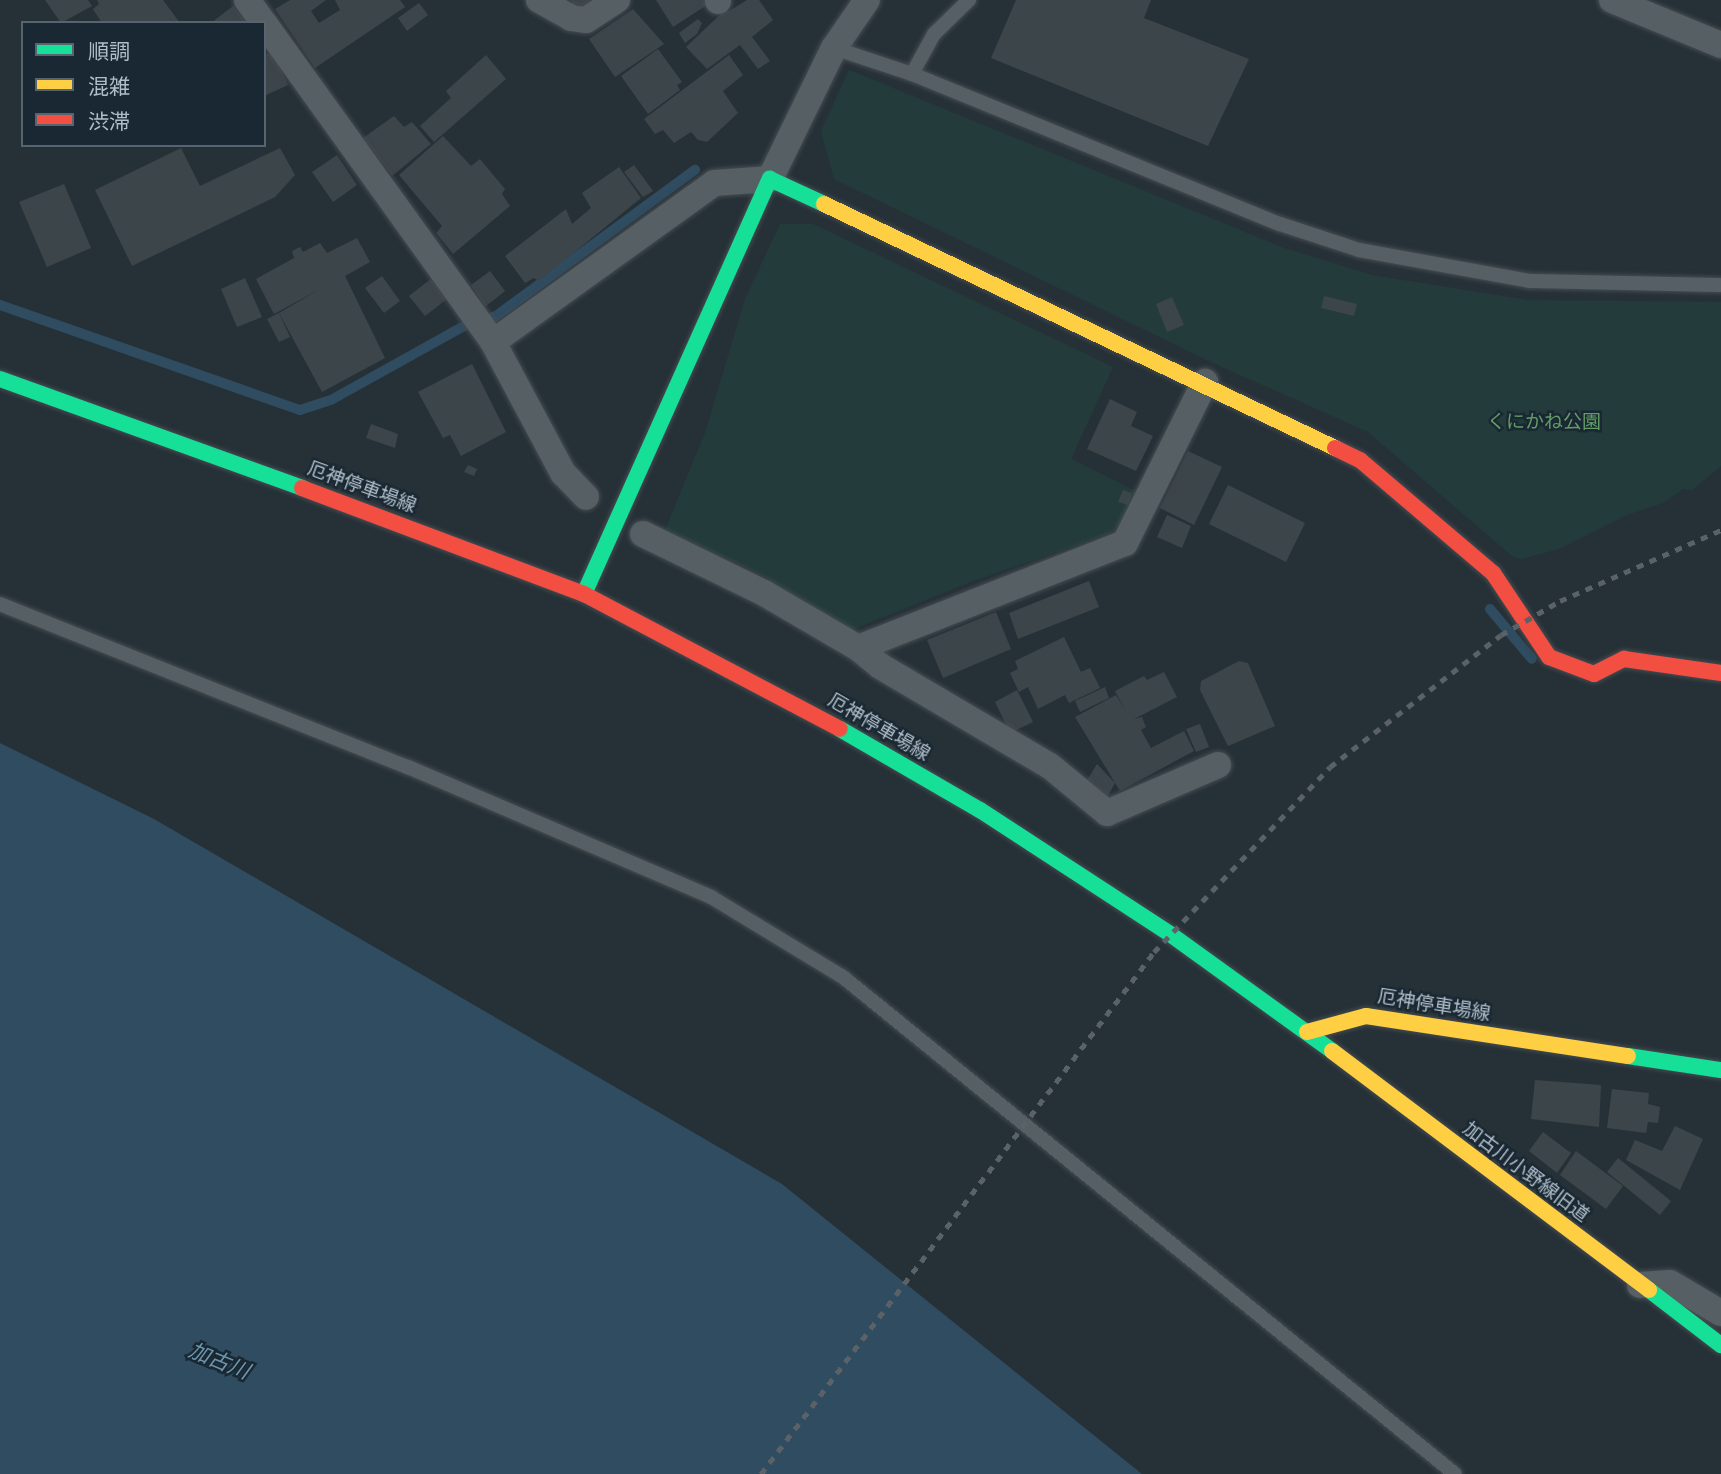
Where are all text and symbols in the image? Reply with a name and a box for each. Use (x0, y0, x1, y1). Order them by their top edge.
legend (21, 21, 266, 147)
text: 順調 (88, 39, 130, 64)
text: 混雑 (88, 74, 130, 99)
text: 渋滞 (88, 109, 130, 134)
park label: くにかね公園 (1487, 411, 1601, 433)
street label: 厄神停車場線 (305, 457, 419, 517)
street label: 厄神停車場線 (824, 689, 934, 765)
street label: 厄神停車場線 (1376, 985, 1492, 1025)
street label: 加古川小野線旧道 (1458, 1117, 1594, 1227)
water label: 加古川 (185, 1338, 253, 1384)

